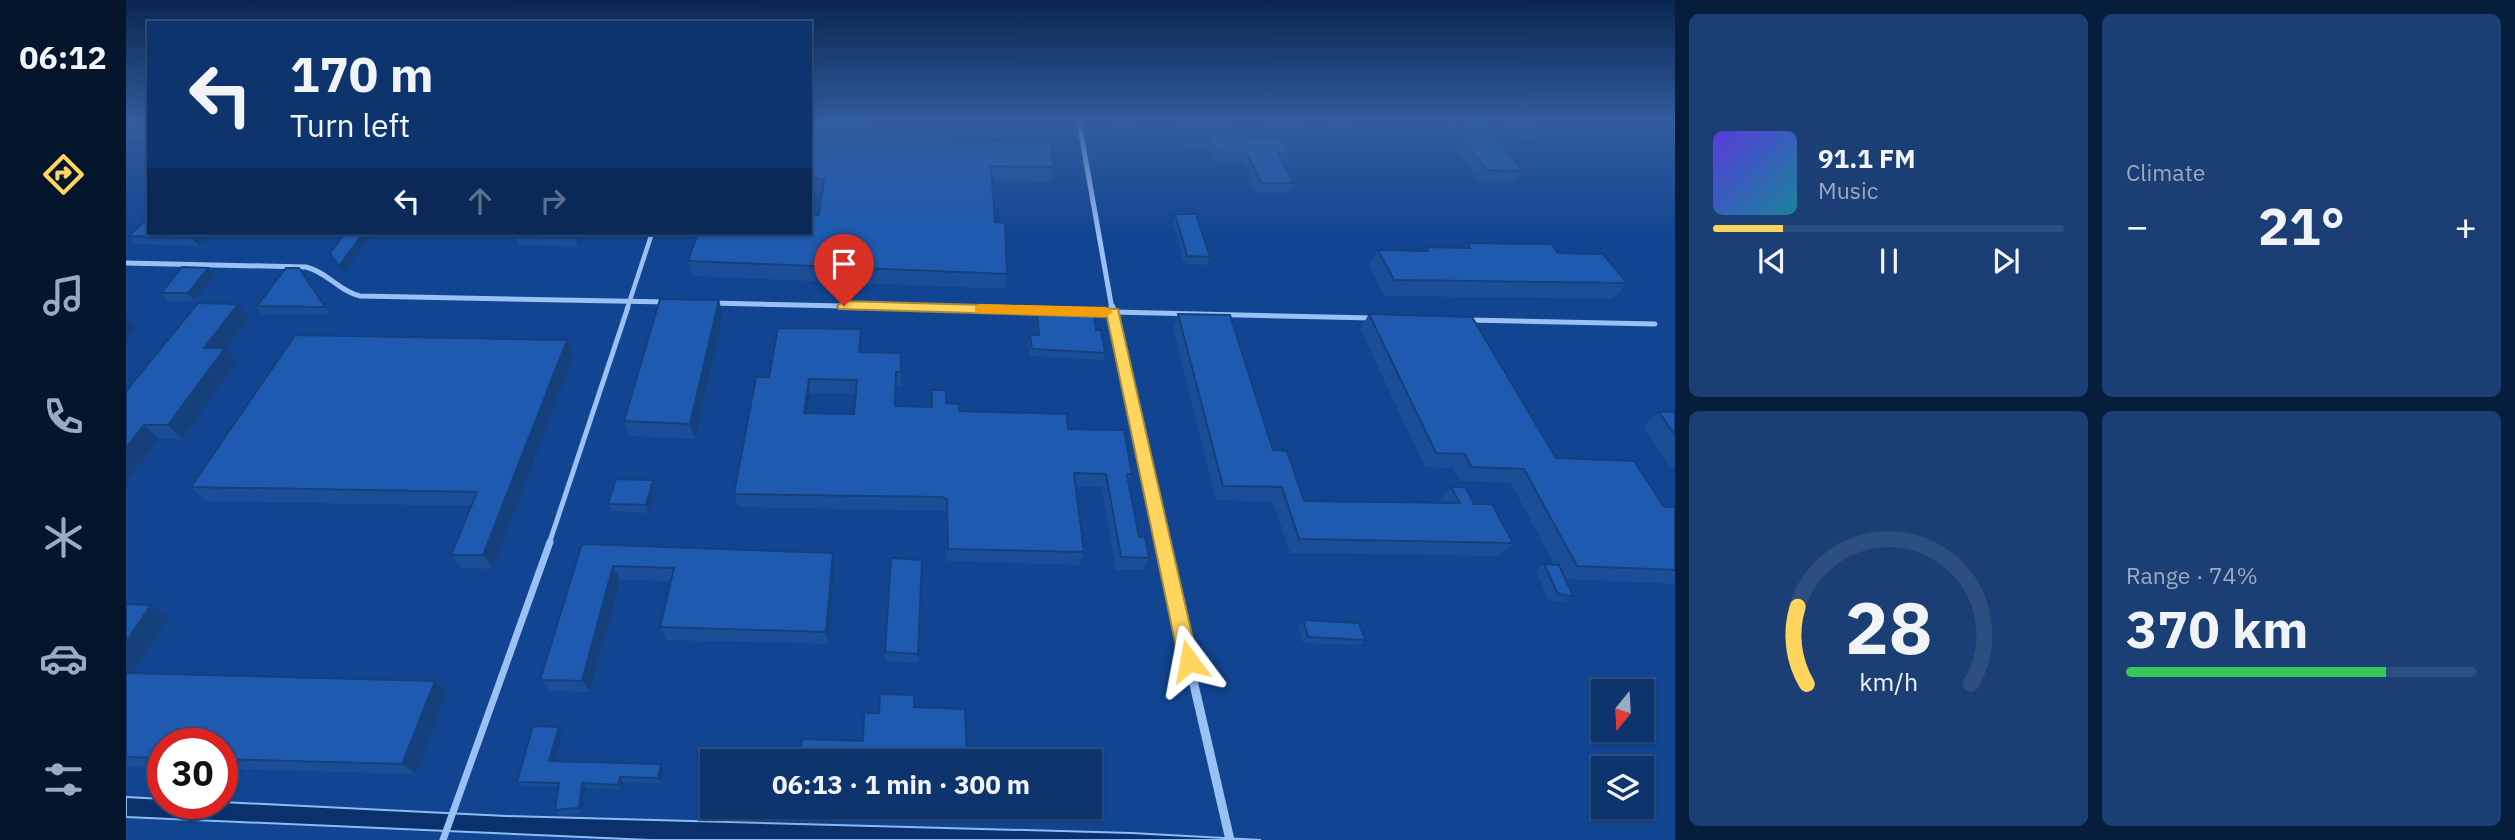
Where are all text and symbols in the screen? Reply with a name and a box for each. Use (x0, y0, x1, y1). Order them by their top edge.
text: 06:12 (19, 36, 107, 78)
text: 170 m (290, 42, 434, 105)
icon: left (175, 49, 266, 140)
text: Turn left (290, 104, 410, 146)
text: 91.1 FM (1818, 141, 1916, 175)
icon: directions (39, 150, 88, 199)
text: Climate (2126, 157, 2205, 187)
text: Music (1818, 175, 1878, 205)
icon: left (388, 182, 426, 220)
icon: ahead (461, 182, 499, 220)
icon: right (534, 182, 572, 220)
text: 21° (2258, 192, 2345, 259)
text: − (2126, 201, 2149, 250)
text: + (2454, 201, 2477, 250)
pin (814, 234, 874, 306)
icon: previous (1753, 242, 1791, 280)
icon: pause (1870, 242, 1908, 280)
icon: next (1987, 242, 2025, 280)
icon: arrive (825, 245, 863, 283)
icon: music (39, 271, 88, 320)
icon: phone (39, 392, 88, 441)
icon: climate (39, 513, 88, 562)
text: Range · 74% (2126, 560, 2258, 590)
text: 28 (1845, 580, 1932, 675)
text: 370 km (2126, 595, 2308, 662)
position arrow (1152, 624, 1226, 698)
icon: car (39, 634, 88, 683)
text: km/h (1859, 665, 1918, 698)
north arrow (1591, 679, 1654, 742)
map controls (1591, 679, 1654, 819)
speed limit sign: 30 (147, 728, 238, 819)
icon: filters (39, 755, 88, 804)
button: layers (1591, 756, 1654, 819)
text: 06:13 · 1 min · 300 m (772, 767, 1030, 801)

